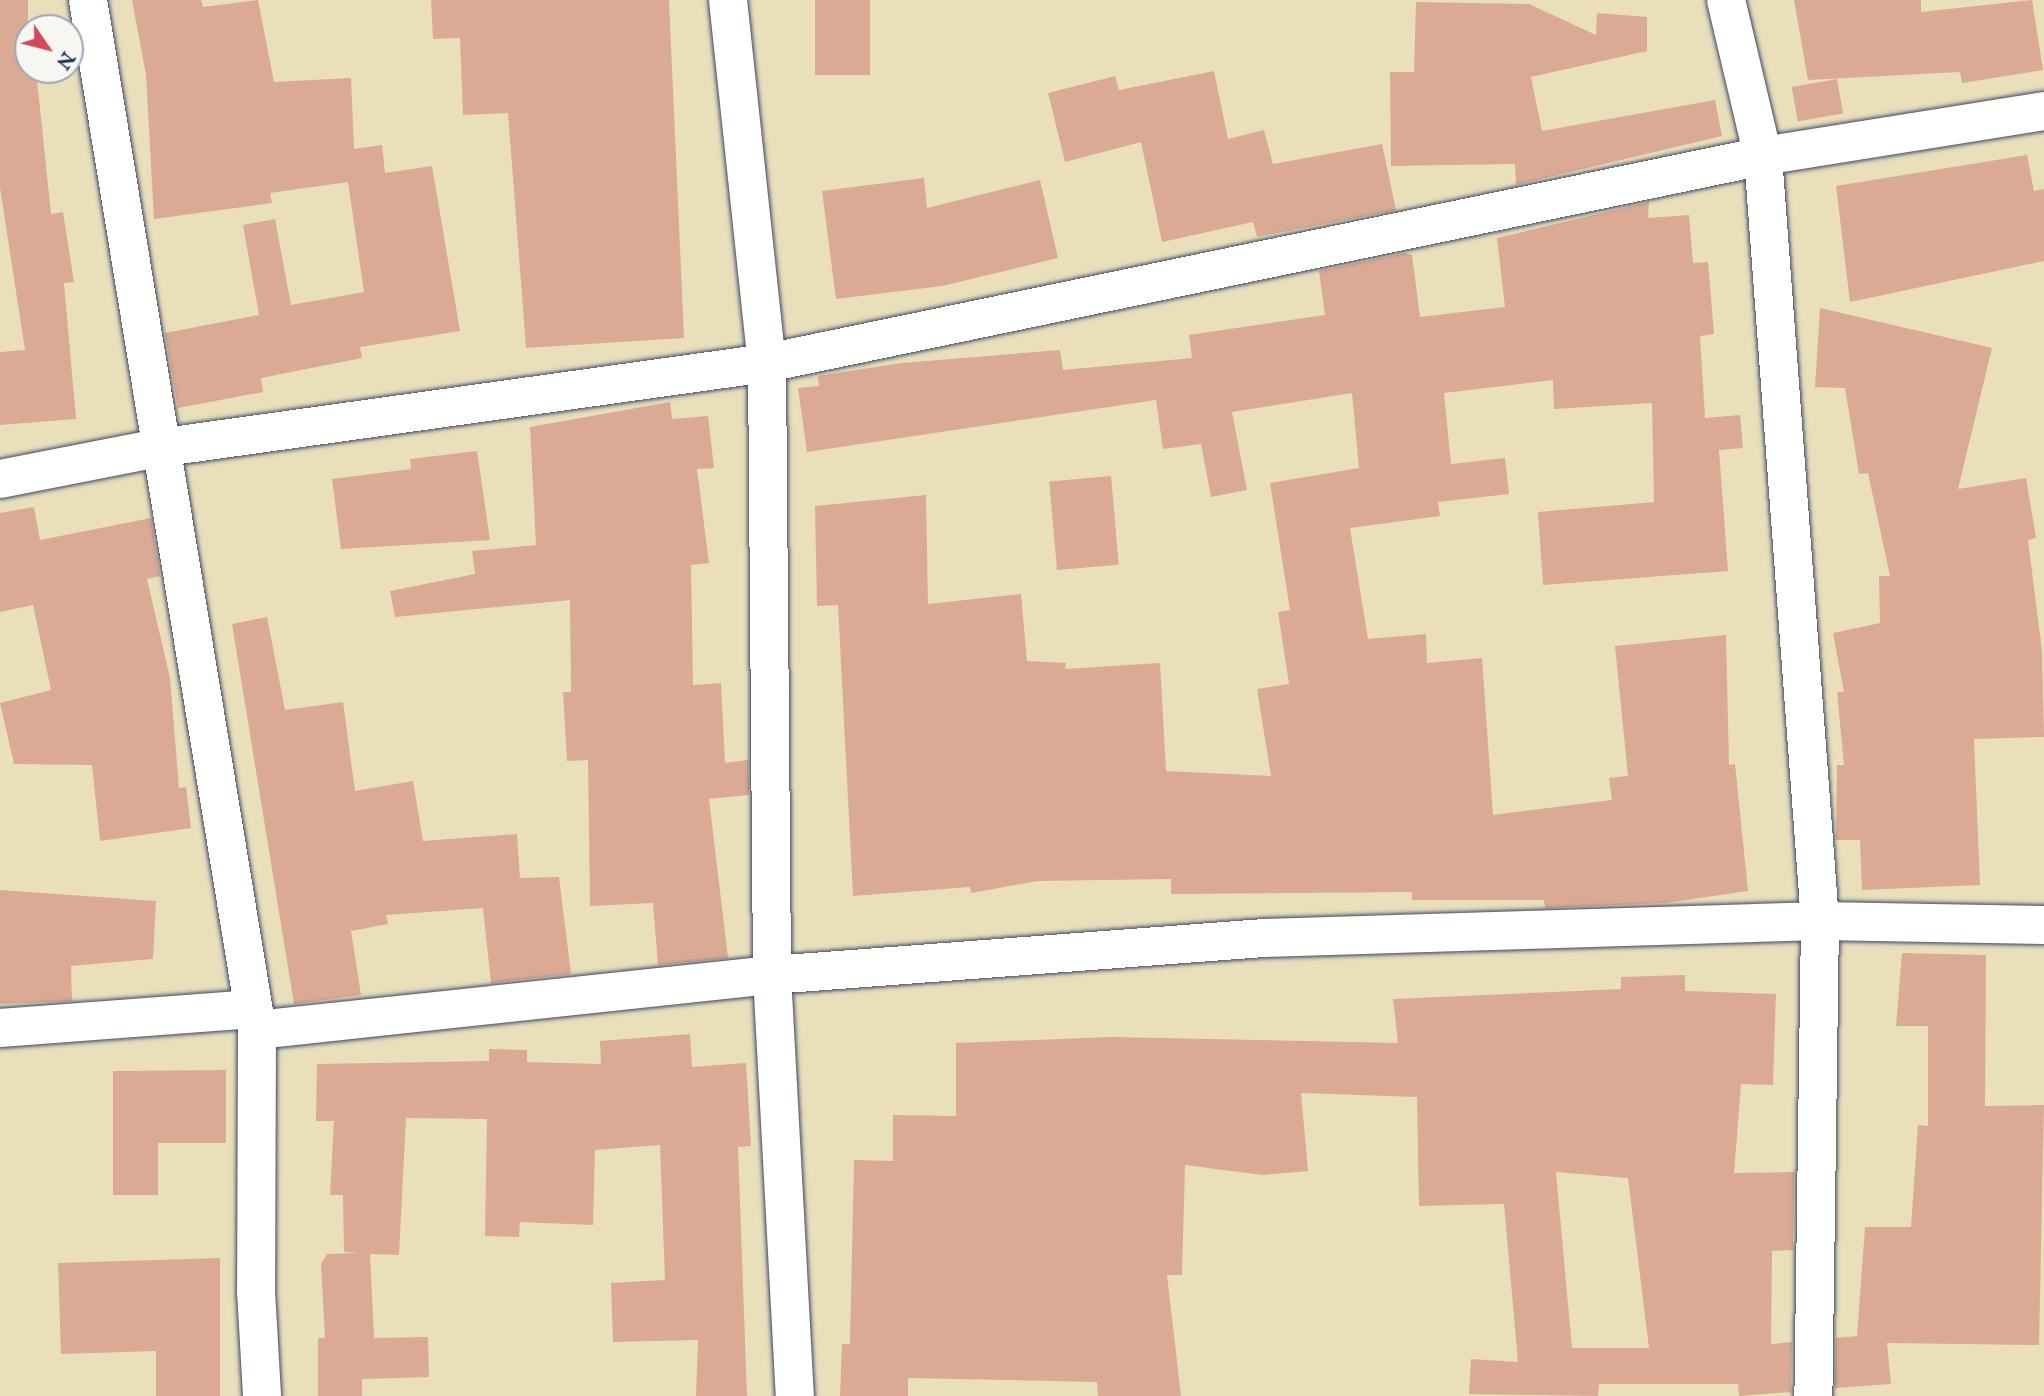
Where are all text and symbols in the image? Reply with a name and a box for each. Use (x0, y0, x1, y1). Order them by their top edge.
north arrow (14, 14, 84, 84)
text: N (50, 46, 79, 74)

